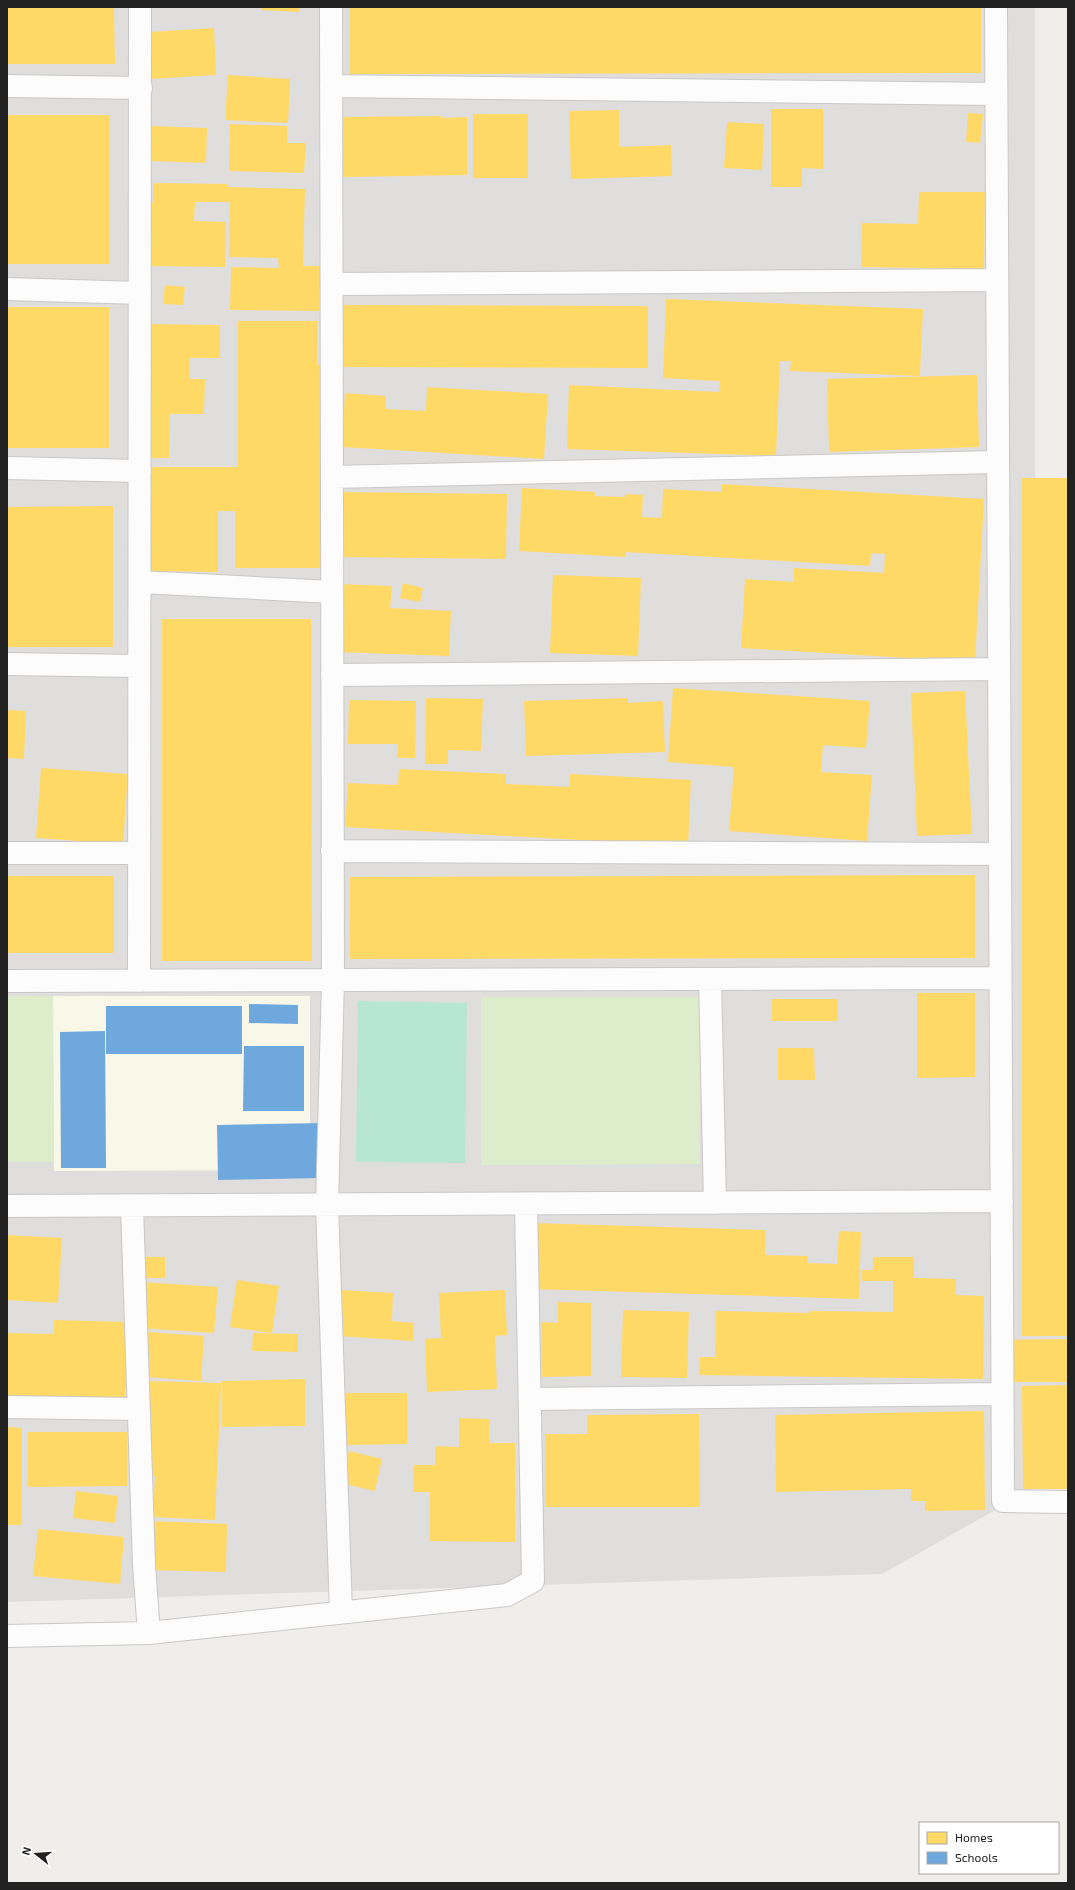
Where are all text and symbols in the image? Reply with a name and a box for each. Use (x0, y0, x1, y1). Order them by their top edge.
legend (919, 1822, 1059, 1874)
text: Homes (955, 1830, 993, 1844)
north arrow (16, 1834, 56, 1874)
text: N (19, 1845, 33, 1857)
text: Schools (955, 1850, 998, 1864)

